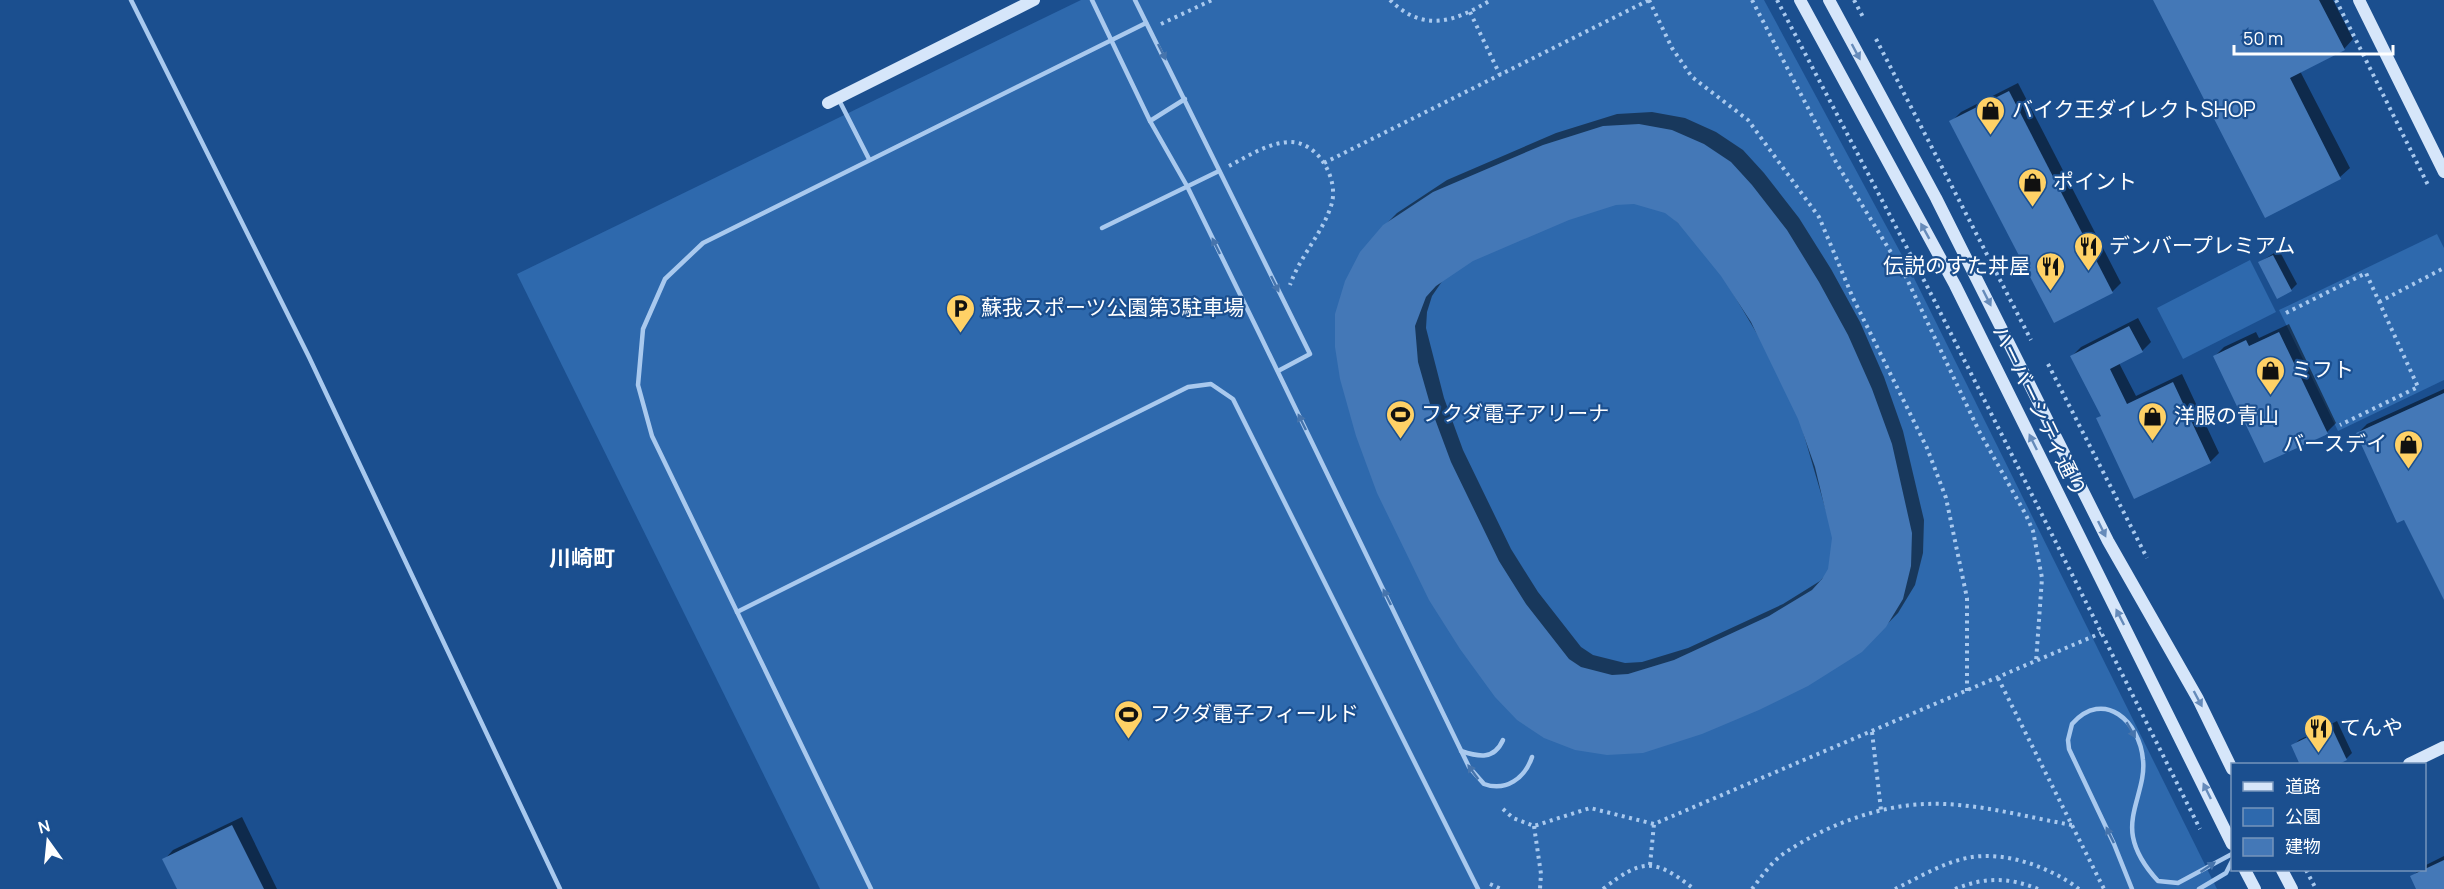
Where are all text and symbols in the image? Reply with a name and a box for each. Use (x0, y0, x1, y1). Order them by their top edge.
scale bar (2234, 18, 2393, 56)
text: 50 m (2243, 26, 2283, 50)
one-way arrow (1156, 43, 1166, 61)
one-way arrow (1851, 43, 1861, 60)
shop icon: バイク王ダイレクトSHOP (1975, 94, 2007, 136)
place label: バイク王ダイレクトSHOP (2012, 95, 2256, 123)
shop icon: ポイント (2016, 166, 2048, 208)
place label: ポイント (2053, 167, 2137, 195)
one-way arrow (1920, 222, 1930, 239)
restaurant icon: デンバープレミアム (2072, 230, 2104, 272)
place label: デンバープレミアム (2109, 231, 2295, 259)
one-way arrow (1212, 238, 1221, 255)
restaurant icon: 伝説のすた丼屋 (2035, 250, 2067, 292)
place label: 伝説のすた丼屋 (1883, 251, 2030, 279)
one-way arrow (1271, 275, 1280, 292)
one-way arrow (1982, 289, 1992, 307)
parking icon: 蘇我スポーツ公園第3駐車場 (944, 292, 976, 334)
place label: 蘇我スポーツ公園第3駐車場 (981, 293, 1244, 321)
street label: ハーバーシティ通り (1986, 320, 2093, 501)
shop icon: ミフト (2254, 354, 2286, 396)
place label: ミフト (2291, 355, 2354, 383)
sports icon: フクダ電子アリーナ (1384, 398, 1416, 440)
place label: フクダ電子アリーナ (1421, 399, 1609, 427)
shop icon: 洋服の青山 (2137, 400, 2169, 442)
place label: 洋服の青山 (2174, 401, 2279, 429)
one-way arrow (1298, 413, 1307, 430)
shop icon: バースデイ (2392, 428, 2424, 470)
place label: バースデイ (2283, 429, 2387, 457)
one-way arrow (2028, 433, 2038, 451)
one-way arrow (2097, 521, 2107, 538)
district label: 川崎町 (549, 543, 615, 573)
one-way arrow (1383, 588, 1393, 606)
one-way arrow (2115, 608, 2124, 625)
one-way arrow (2192, 690, 2202, 708)
sports icon: フクダ電子フィールド (1113, 698, 1145, 740)
place label: フクダ電子フィールド (1150, 699, 1359, 727)
restaurant icon: てんや (2303, 712, 2335, 754)
place label: てんや (2340, 713, 2403, 741)
one-way arrow (2126, 722, 2136, 739)
legend (2231, 763, 2426, 871)
one-way arrow (1467, 764, 1479, 780)
text: 道路 (2285, 774, 2321, 798)
one-way arrow (2202, 783, 2211, 800)
text: 公園 (2285, 804, 2321, 828)
north arrow (18, 811, 78, 871)
text: N (36, 814, 53, 839)
one-way arrow (2105, 826, 2114, 843)
text: 建物 (2285, 834, 2321, 858)
one-way arrow (2200, 862, 2216, 873)

